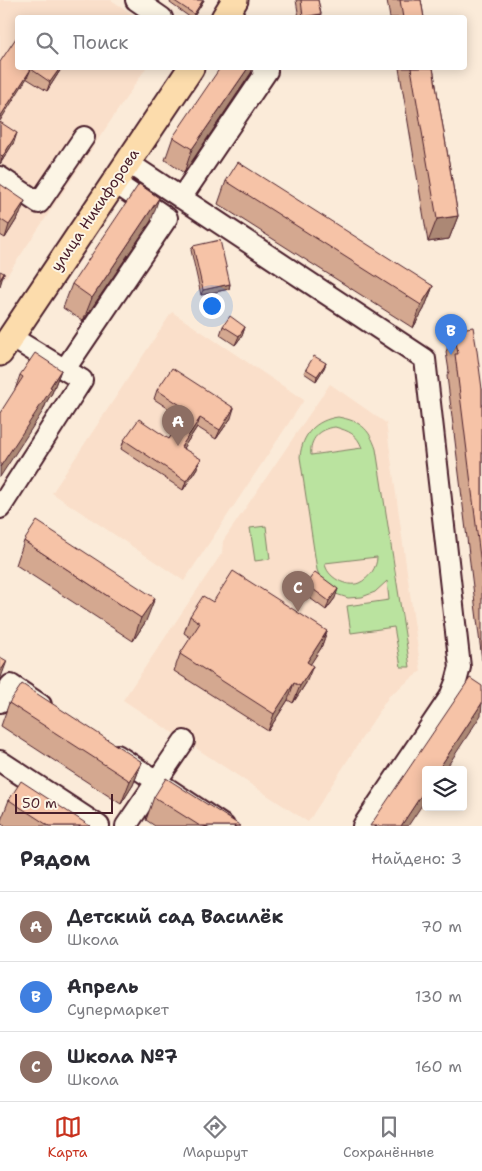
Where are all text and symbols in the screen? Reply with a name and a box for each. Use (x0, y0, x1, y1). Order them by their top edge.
search box (15, 15, 467, 70)
icon: search (33, 29, 61, 57)
text: Поиск (73, 30, 128, 55)
street label: улица Никифорова (46, 144, 144, 275)
your location (199, 293, 225, 319)
pin: B (435, 314, 467, 355)
pin: A (162, 405, 194, 446)
pin: C (282, 571, 314, 612)
map controls (422, 766, 467, 811)
button: layers (422, 766, 467, 811)
scale bar (15, 791, 112, 814)
text: 50 m (22, 794, 57, 812)
text: Рядом (20, 845, 90, 873)
text: Найдено: 3 (371, 848, 462, 869)
text: Детский сад Василёк (67, 904, 283, 929)
text: A (30, 916, 42, 937)
text: 70 m (421, 916, 462, 937)
text: Школа (67, 929, 119, 950)
text: Апрель (67, 974, 138, 999)
text: B (31, 986, 41, 1007)
text: 130 m (415, 986, 462, 1007)
text: Супермаркет (67, 999, 169, 1020)
text: Школа №7 (67, 1044, 178, 1069)
text: C (31, 1056, 41, 1077)
text: 160 m (415, 1056, 462, 1077)
text: Школа (67, 1069, 119, 1090)
tab: Карта (48, 1113, 88, 1161)
tab: Маршрут (183, 1113, 248, 1161)
tab: Сохранённые (343, 1113, 434, 1161)

